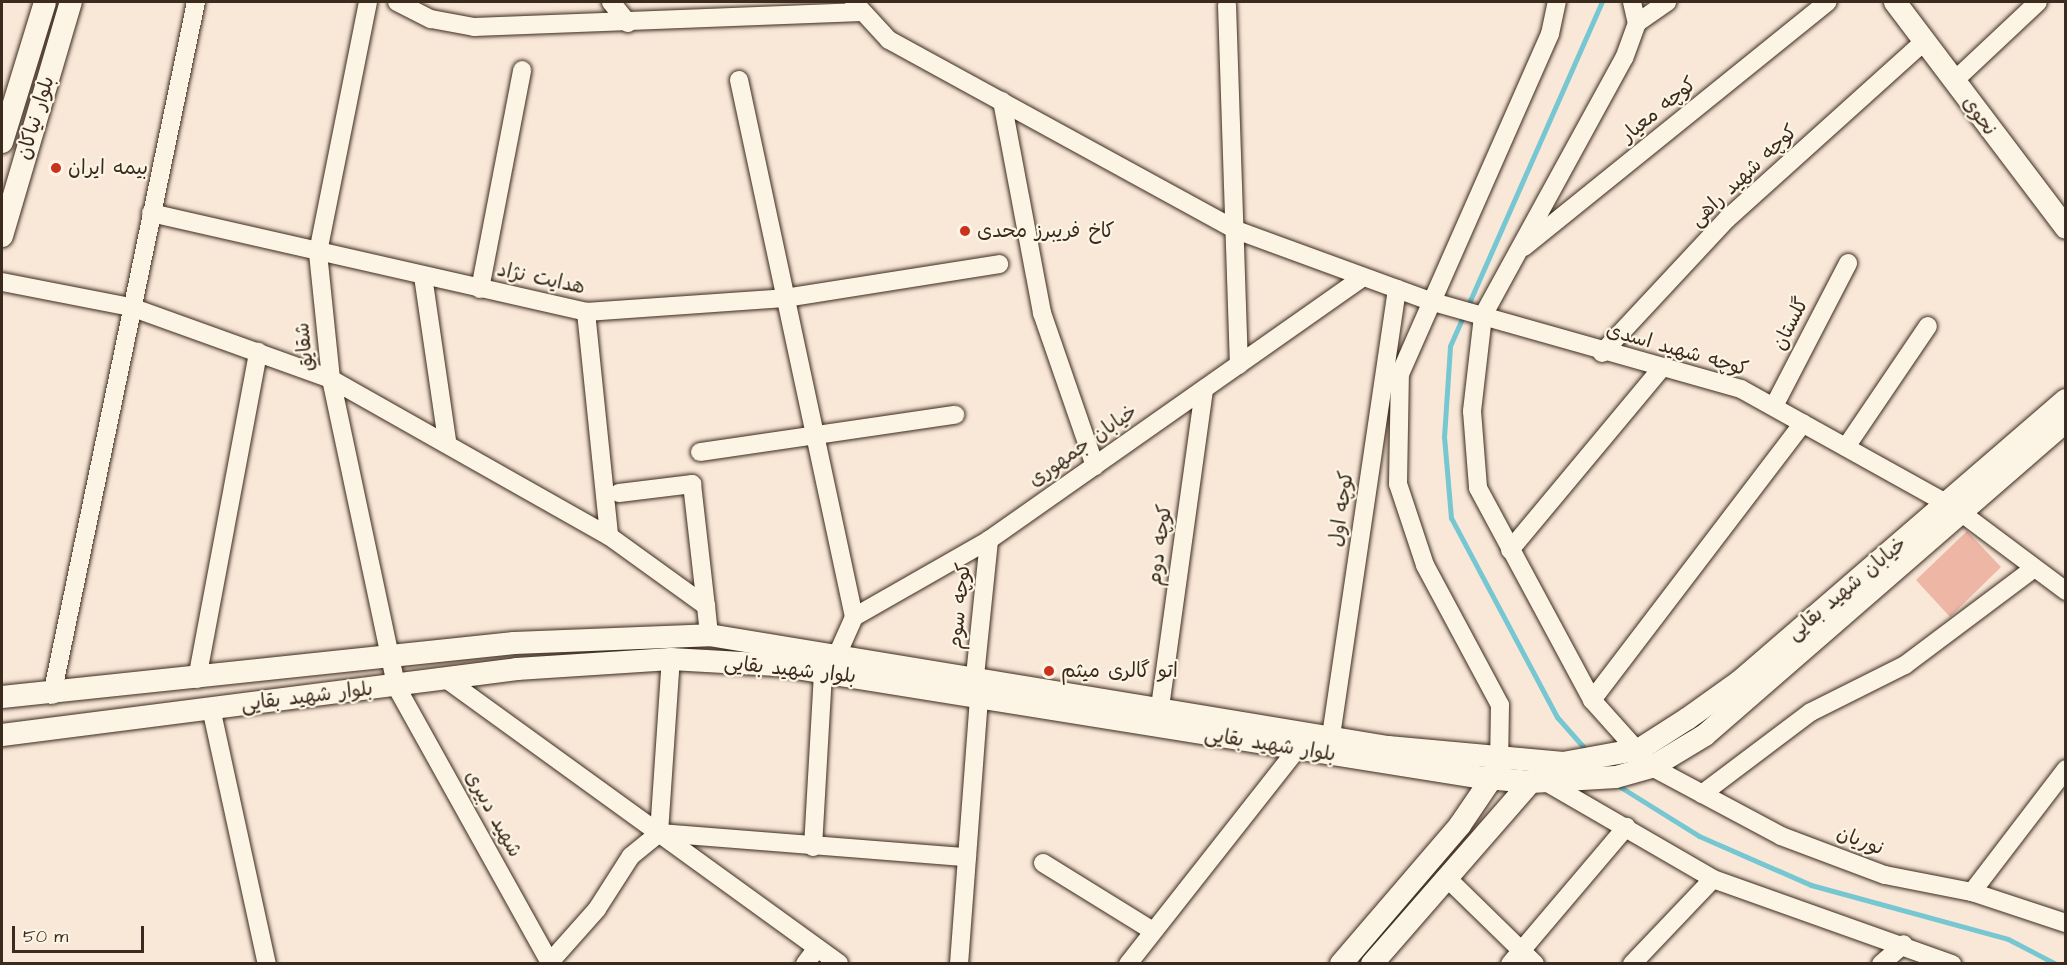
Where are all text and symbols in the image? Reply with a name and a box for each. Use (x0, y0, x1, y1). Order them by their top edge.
street label: کوچه معیار (1616, 72, 1702, 148)
street label: بلوار نیاکان (12, 73, 60, 163)
street label: نحوی (1957, 91, 2001, 141)
street label: کوچه شهید راهی (1685, 120, 1803, 232)
place label: بیمه ایران (68, 156, 148, 180)
marker: بیمه ایران (49, 161, 63, 175)
place label: کاخ فریبرز محدی (977, 219, 1115, 243)
marker: کاخ فریبرز محدی (958, 224, 972, 238)
street label: هدایت نژاد (495, 258, 587, 300)
street label: گلستان (1768, 294, 1814, 354)
street label: کوچه شهید اسدی (1603, 318, 1751, 382)
street label: شقایق (290, 321, 320, 373)
street label: خیابان جمهوری (1024, 400, 1142, 492)
street label: کوچه اول (1325, 470, 1359, 548)
street label: کوچه دوم (1142, 503, 1178, 587)
street label: خیابان شهید بقایی (1782, 532, 1912, 646)
street label: کوچه سوم (944, 562, 976, 650)
street label: بلوار شهید بقایی (723, 651, 857, 689)
place label: اتو گالری میثم (1061, 659, 1178, 683)
marker: اتو گالری میثم (1042, 664, 1056, 678)
street label: بلوار شهید بقایی (240, 677, 374, 717)
street label: بلوار شهید بقایی (1203, 723, 1337, 767)
street label: شهید دبیری (459, 766, 527, 862)
street label: نوریان (1833, 821, 1887, 861)
scale bar (15, 914, 147, 952)
text: 50 m (23, 924, 68, 949)

